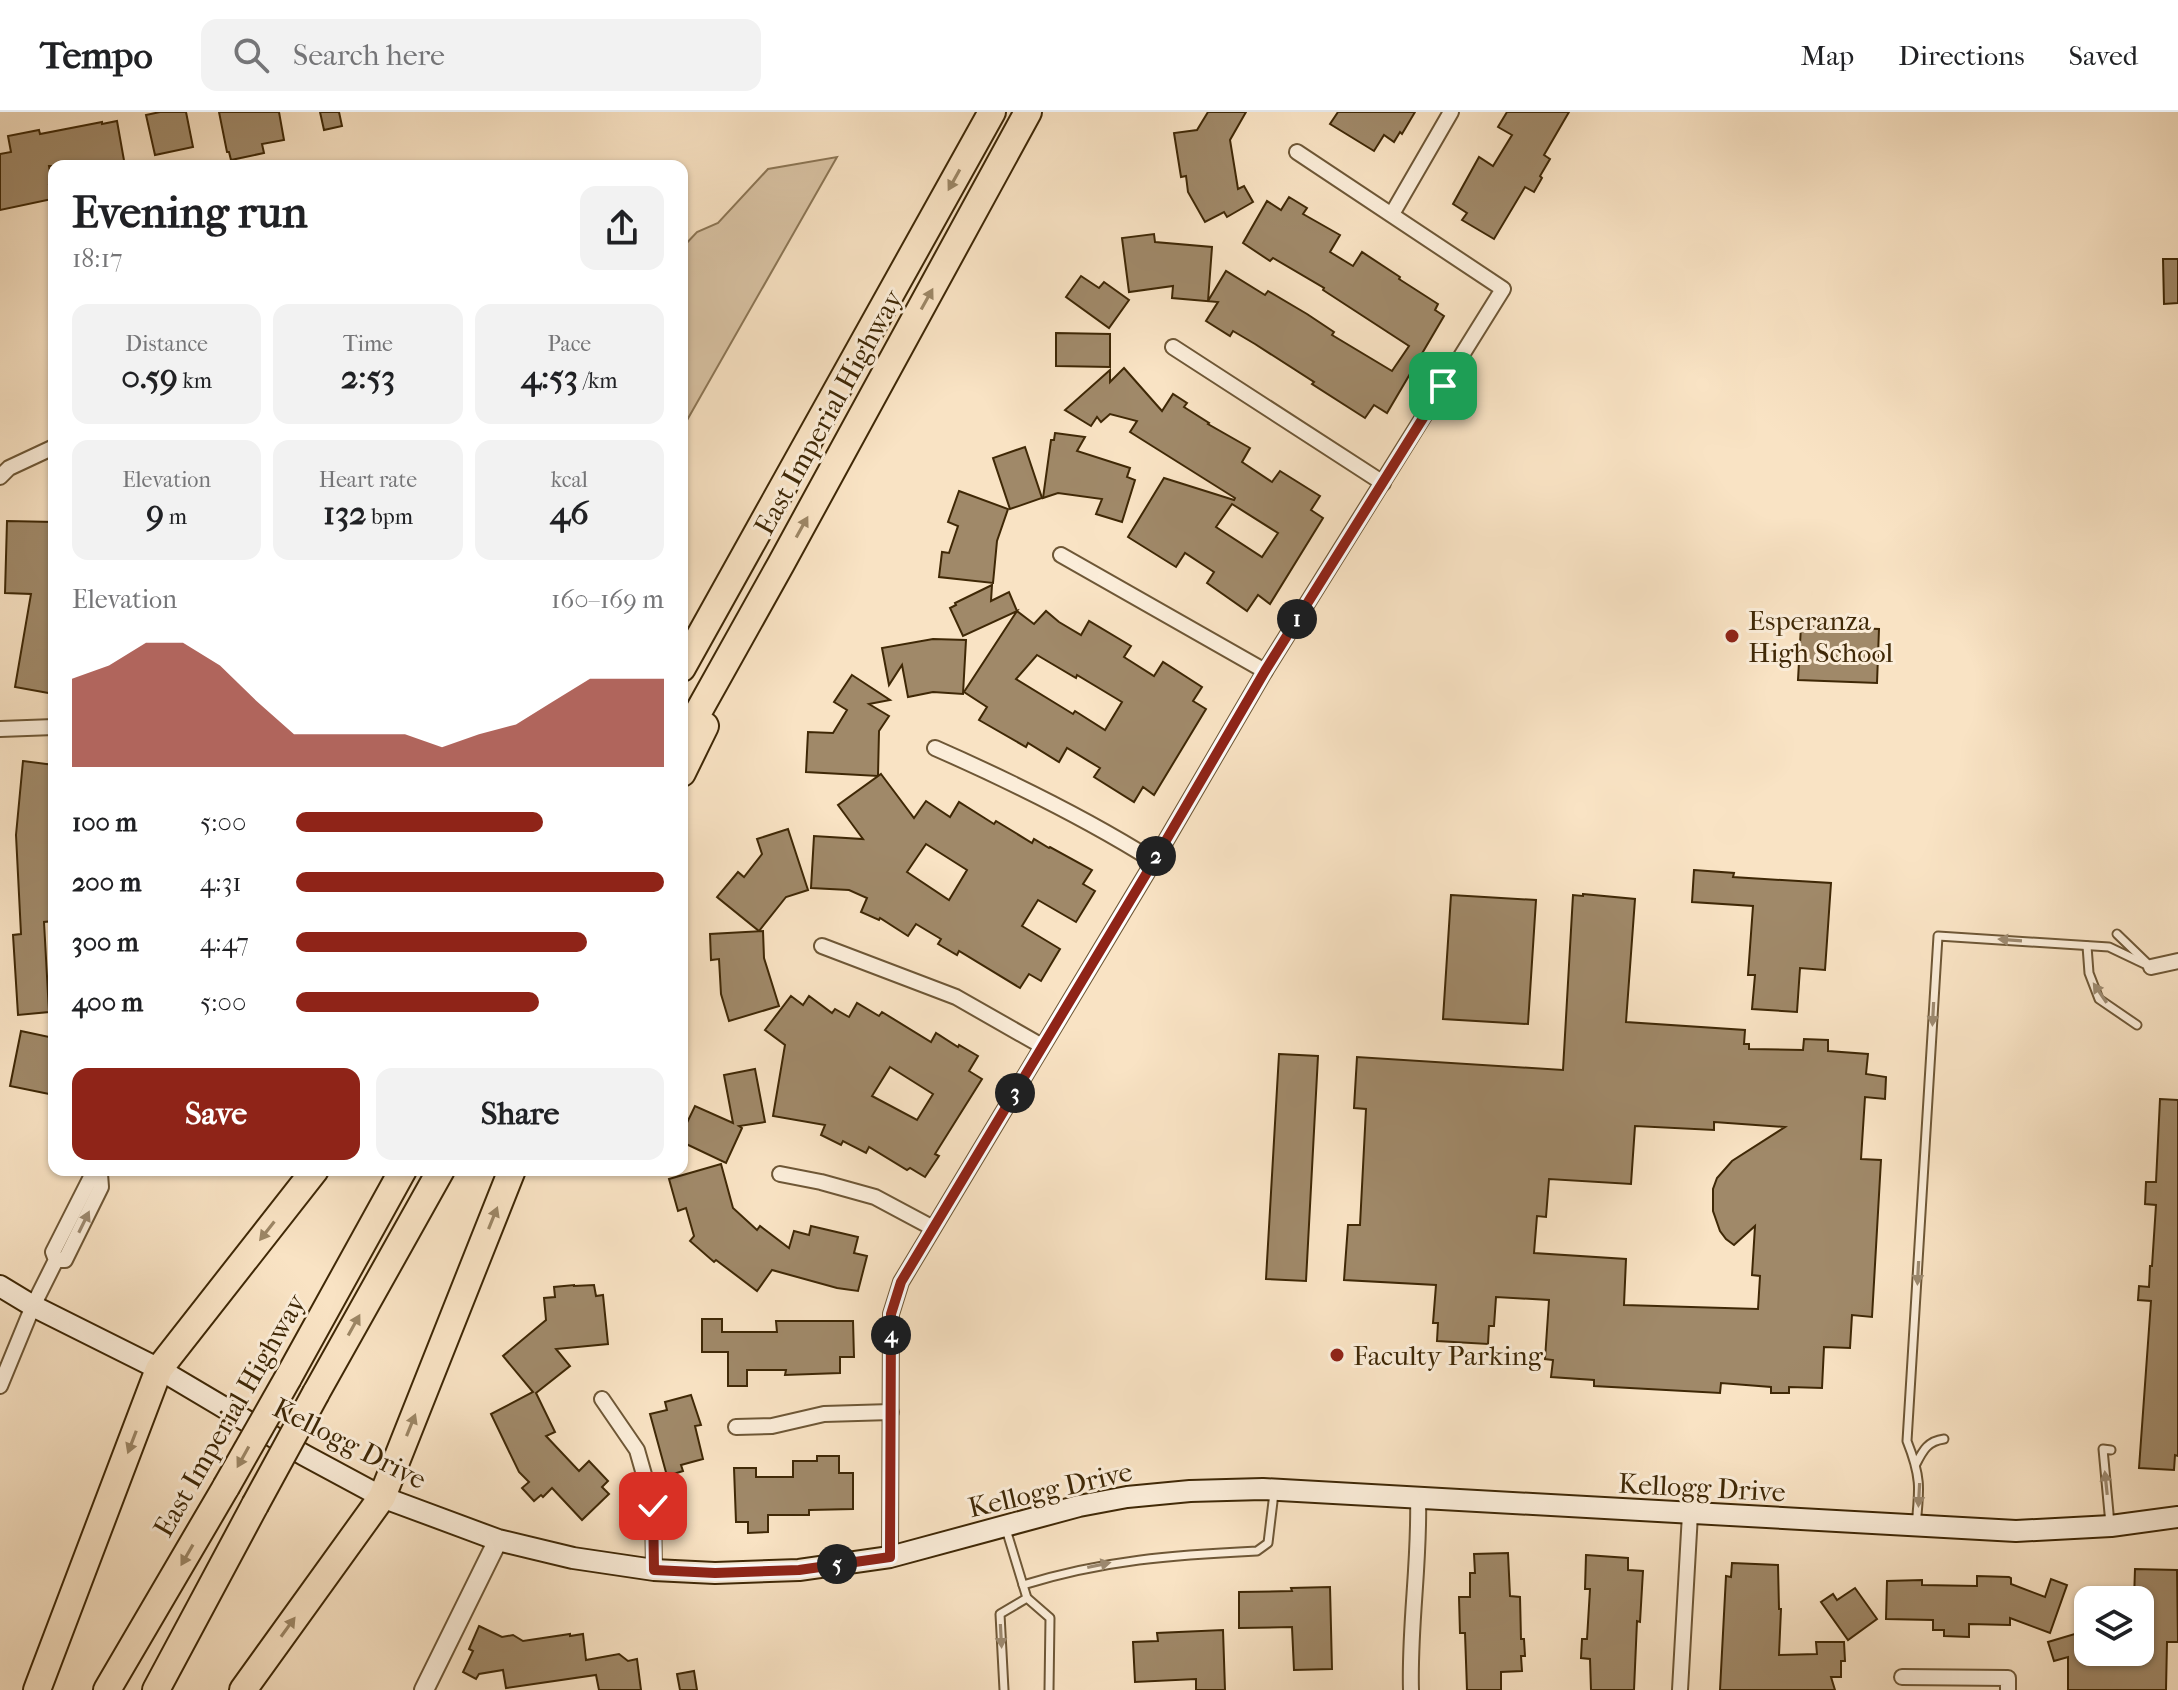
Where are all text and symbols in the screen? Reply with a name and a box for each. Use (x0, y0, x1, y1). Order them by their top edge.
search box (201, 19, 761, 91)
text: Tempo (40, 33, 153, 78)
icon: search (229, 33, 273, 77)
text: Search here (293, 38, 445, 73)
text: Map (1801, 39, 1854, 72)
text: Directions (1898, 39, 2025, 72)
text: Saved (2069, 39, 2138, 72)
one-way arrow (947, 169, 961, 191)
button: share (580, 186, 664, 270)
text: Evening run (72, 187, 307, 238)
text: 18:17 (72, 243, 122, 274)
street label: East Imperial Highway (747, 283, 910, 540)
one-way arrow (920, 287, 934, 310)
text: Distance (125, 331, 208, 357)
text: Time (343, 331, 393, 357)
text: Pace (547, 331, 591, 357)
pin (1409, 352, 1477, 420)
text: 0.59 (121, 357, 178, 397)
text: 2:53 (341, 357, 395, 397)
text: 4:53 (521, 357, 578, 397)
icon: arrive (1421, 364, 1465, 408)
text: km (178, 368, 212, 394)
text: /km (578, 368, 618, 394)
text: Elevation (122, 467, 211, 493)
text: Heart rate (319, 467, 417, 493)
text: kcal (551, 467, 588, 493)
text: 9 (146, 493, 164, 533)
text: 132 (323, 493, 367, 533)
text: 46 (550, 493, 589, 533)
text: m (164, 504, 187, 530)
text: bpm (367, 504, 413, 530)
one-way arrow (795, 515, 809, 538)
text: Elevation (72, 584, 177, 615)
text: 160–169 m (551, 584, 664, 615)
pin: 1 (1277, 599, 1317, 639)
place label: Esperanza High School (1748, 604, 1893, 669)
text: 1 (1293, 606, 1301, 632)
marker: Esperanza High School (1723, 627, 1741, 645)
text: 100 m (72, 807, 137, 838)
text: 5:00 (200, 807, 246, 838)
pin: 2 (1136, 836, 1176, 876)
text: 2 (1150, 843, 1162, 869)
text: 200 m (72, 867, 141, 898)
text: 4:31 (200, 867, 242, 898)
text: 300 m (72, 927, 139, 958)
text: 4:47 (200, 927, 249, 958)
one-way arrow (1997, 934, 2022, 947)
one-way arrow (2092, 982, 2108, 1004)
text: 400 m (72, 987, 143, 1018)
text: 5:00 (200, 987, 246, 1018)
one-way arrow (1927, 1002, 1940, 1027)
button: Save (72, 1068, 360, 1160)
button: Share (376, 1068, 664, 1160)
pin: 3 (995, 1073, 1035, 1113)
text: 3 (1010, 1080, 1020, 1106)
one-way arrow (487, 1206, 500, 1230)
one-way arrow (77, 1210, 90, 1233)
one-way arrow (260, 1221, 276, 1241)
one-way arrow (1911, 1261, 1924, 1286)
street label: East Imperial Highway (146, 1287, 313, 1543)
one-way arrow (347, 1314, 361, 1336)
pin: 4 (871, 1315, 911, 1355)
text: 4 (885, 1322, 898, 1348)
place label: Faculty Parking (1353, 1339, 1544, 1372)
marker: Faculty Parking (1328, 1346, 1346, 1364)
street label: Kellogg Drive (268, 1391, 432, 1496)
one-way arrow (405, 1413, 418, 1437)
one-way arrow (125, 1430, 138, 1454)
one-way arrow (237, 1446, 251, 1468)
street label: Kellogg Drive (965, 1455, 1136, 1524)
street label: Kellogg Drive (1618, 1467, 1787, 1508)
one-way arrow (2100, 1470, 2113, 1495)
pin (619, 1472, 687, 1540)
one-way arrow (1912, 1483, 1925, 1508)
icon: check (631, 1484, 675, 1528)
one-way arrow (180, 1544, 194, 1566)
pin: 5 (817, 1544, 857, 1584)
text: 5 (832, 1551, 842, 1577)
one-way arrow (1086, 1558, 1111, 1571)
map controls (2074, 1586, 2154, 1666)
button: layers (2074, 1586, 2154, 1666)
one-way arrow (280, 1616, 296, 1638)
one-way arrow (995, 1624, 1008, 1649)

